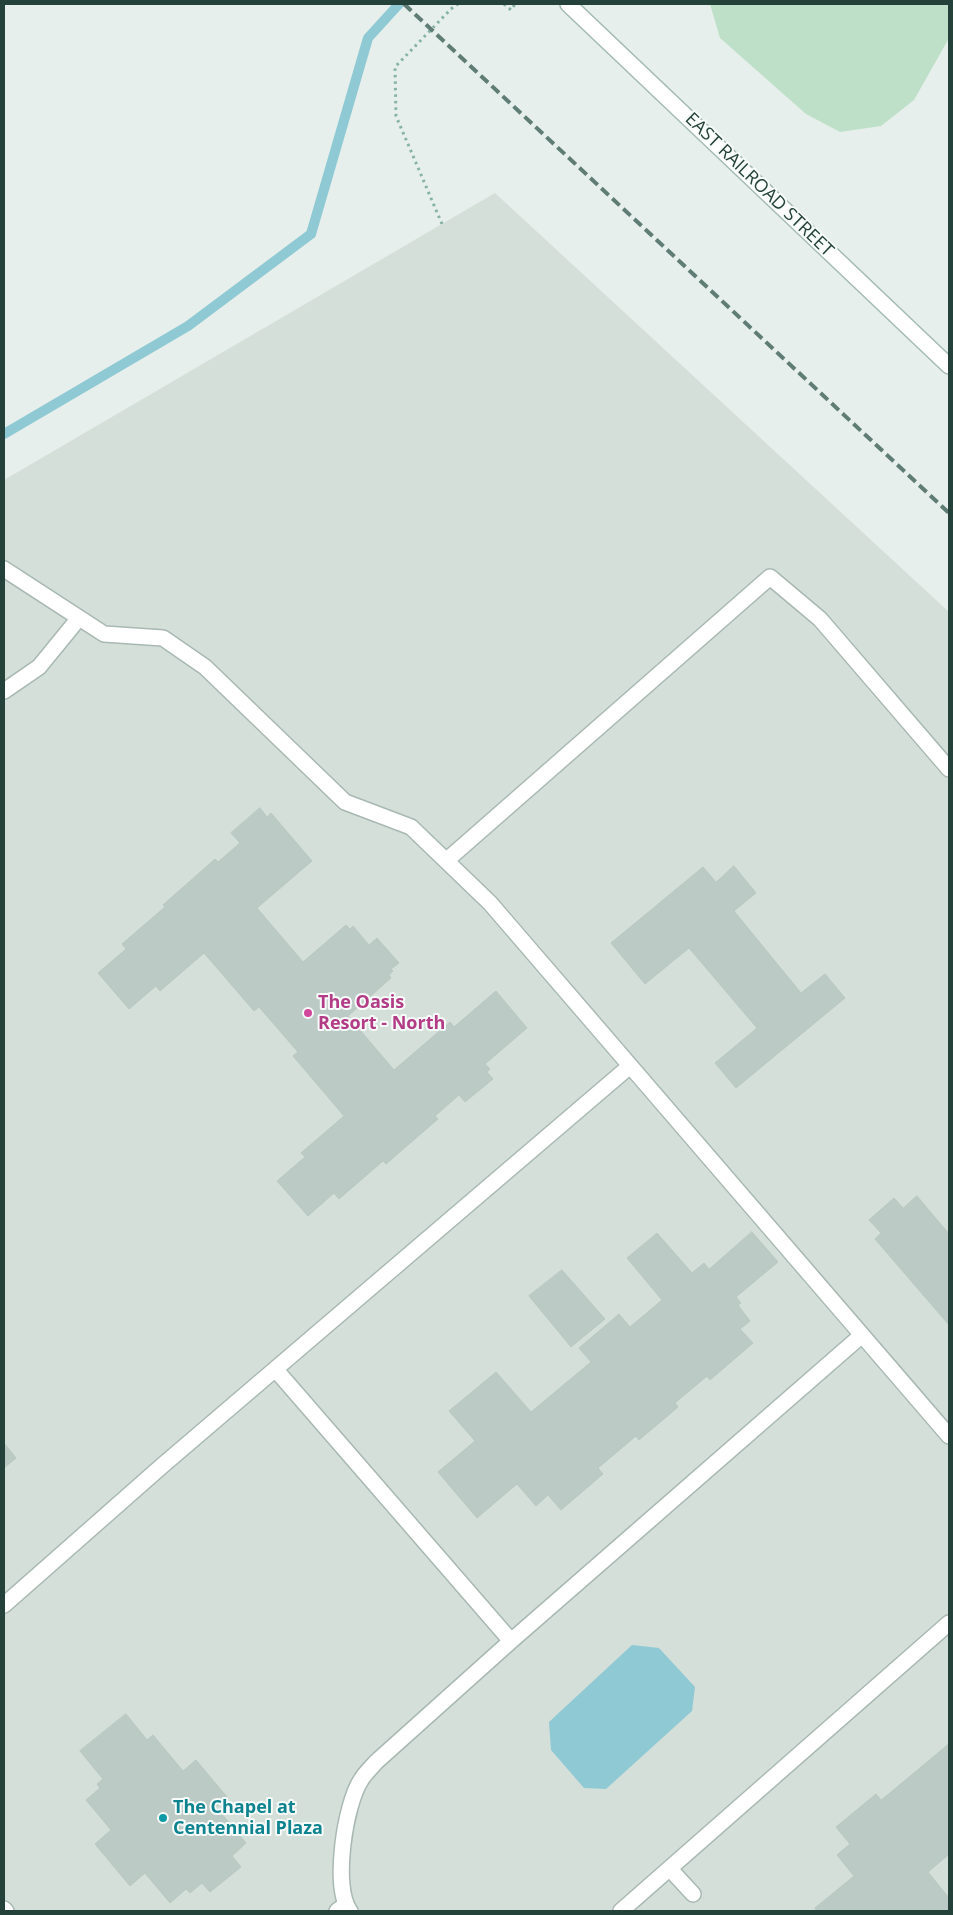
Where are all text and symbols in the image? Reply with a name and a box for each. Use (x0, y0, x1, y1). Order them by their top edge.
street label: EAST RAILROAD STREET (680, 109, 838, 261)
place label: The Oasis Resort - North (318, 992, 445, 1034)
marker: The Oasis Resort - North (302, 1007, 314, 1019)
place label: The Chapel at Centennial Plaza (173, 1797, 323, 1840)
marker: The Chapel at Centennial Plaza (157, 1812, 169, 1824)

